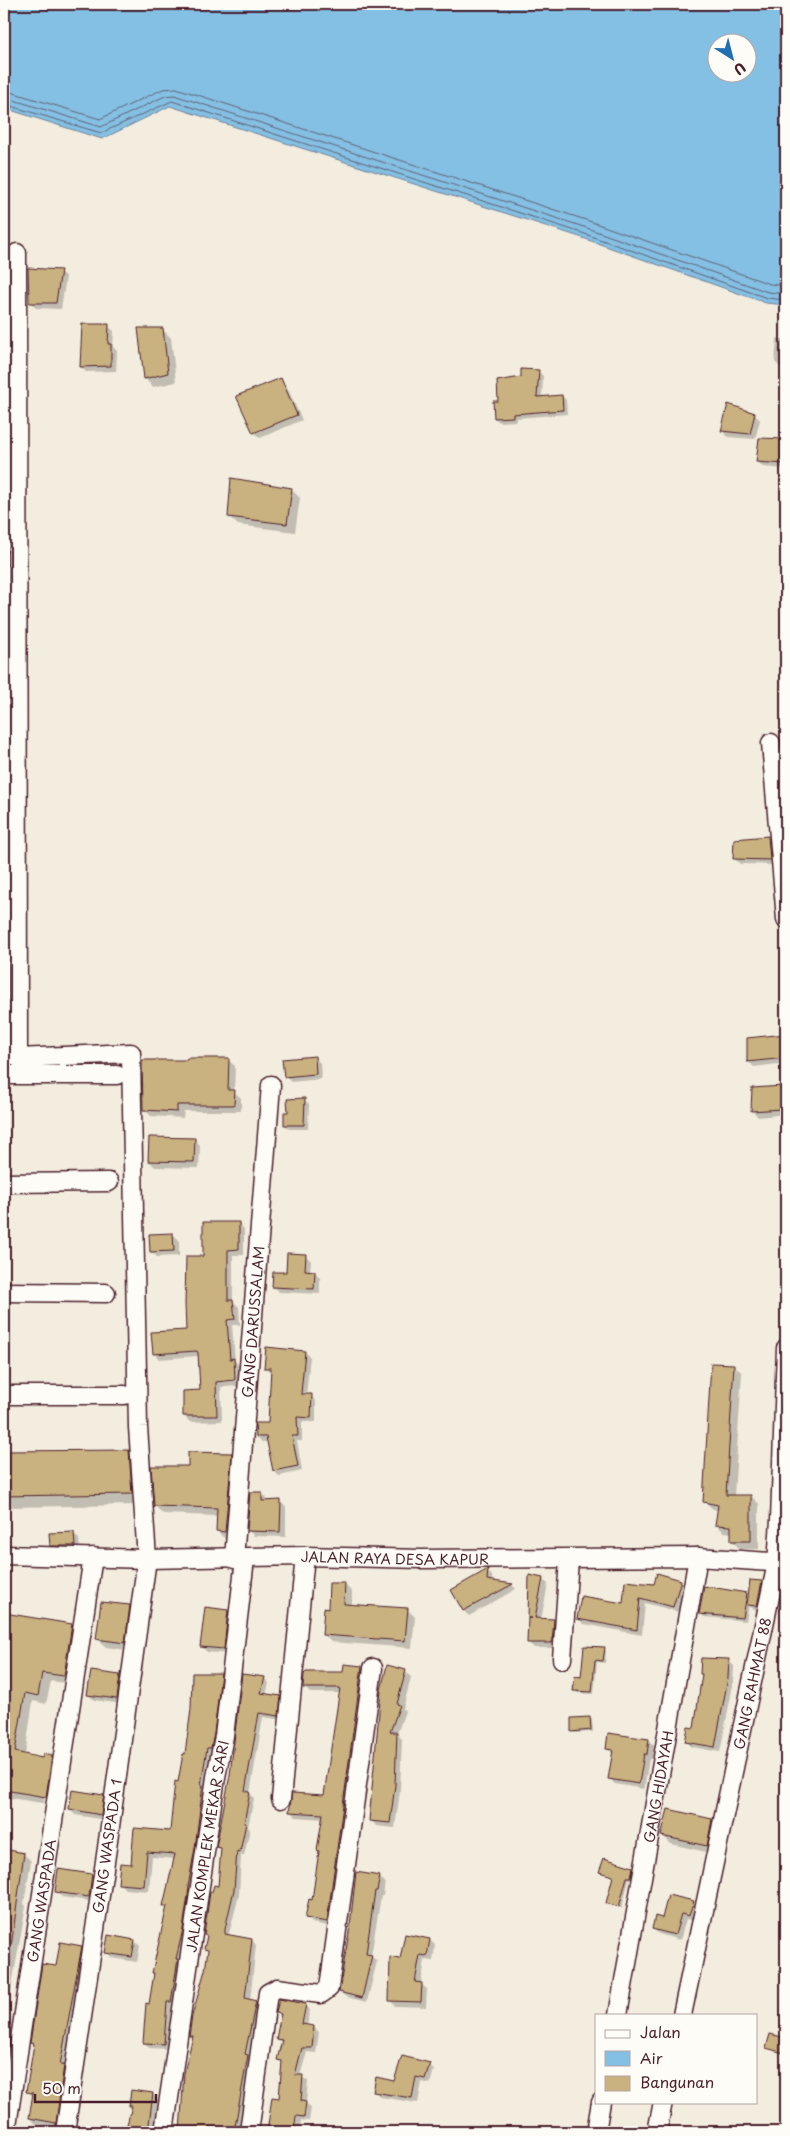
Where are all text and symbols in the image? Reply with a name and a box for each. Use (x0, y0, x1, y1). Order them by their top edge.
north arrow (708, 32, 758, 82)
text: U (729, 57, 750, 81)
street label: GANG DARUSSALAM (236, 1245, 269, 1398)
street label: JALAN RAYA DESA KAPUR (300, 1545, 489, 1570)
street label: GANG RAHMAT 88 (728, 1615, 776, 1751)
street label: GANG HIDAYAH (638, 1729, 678, 1844)
street label: JALAN KOMPLEK MEKAR SARI (180, 1738, 233, 1954)
street label: GANG WASPADA 1 (87, 1778, 127, 1914)
street label: GANG WASPADA (21, 1837, 61, 1964)
legend (595, 2014, 758, 2104)
text: Jalan (640, 2020, 681, 2043)
text: Air (640, 2046, 663, 2069)
text: Bangunan (640, 2070, 714, 2093)
scale bar (35, 2071, 156, 2103)
text: 50 m (42, 2076, 81, 2099)

